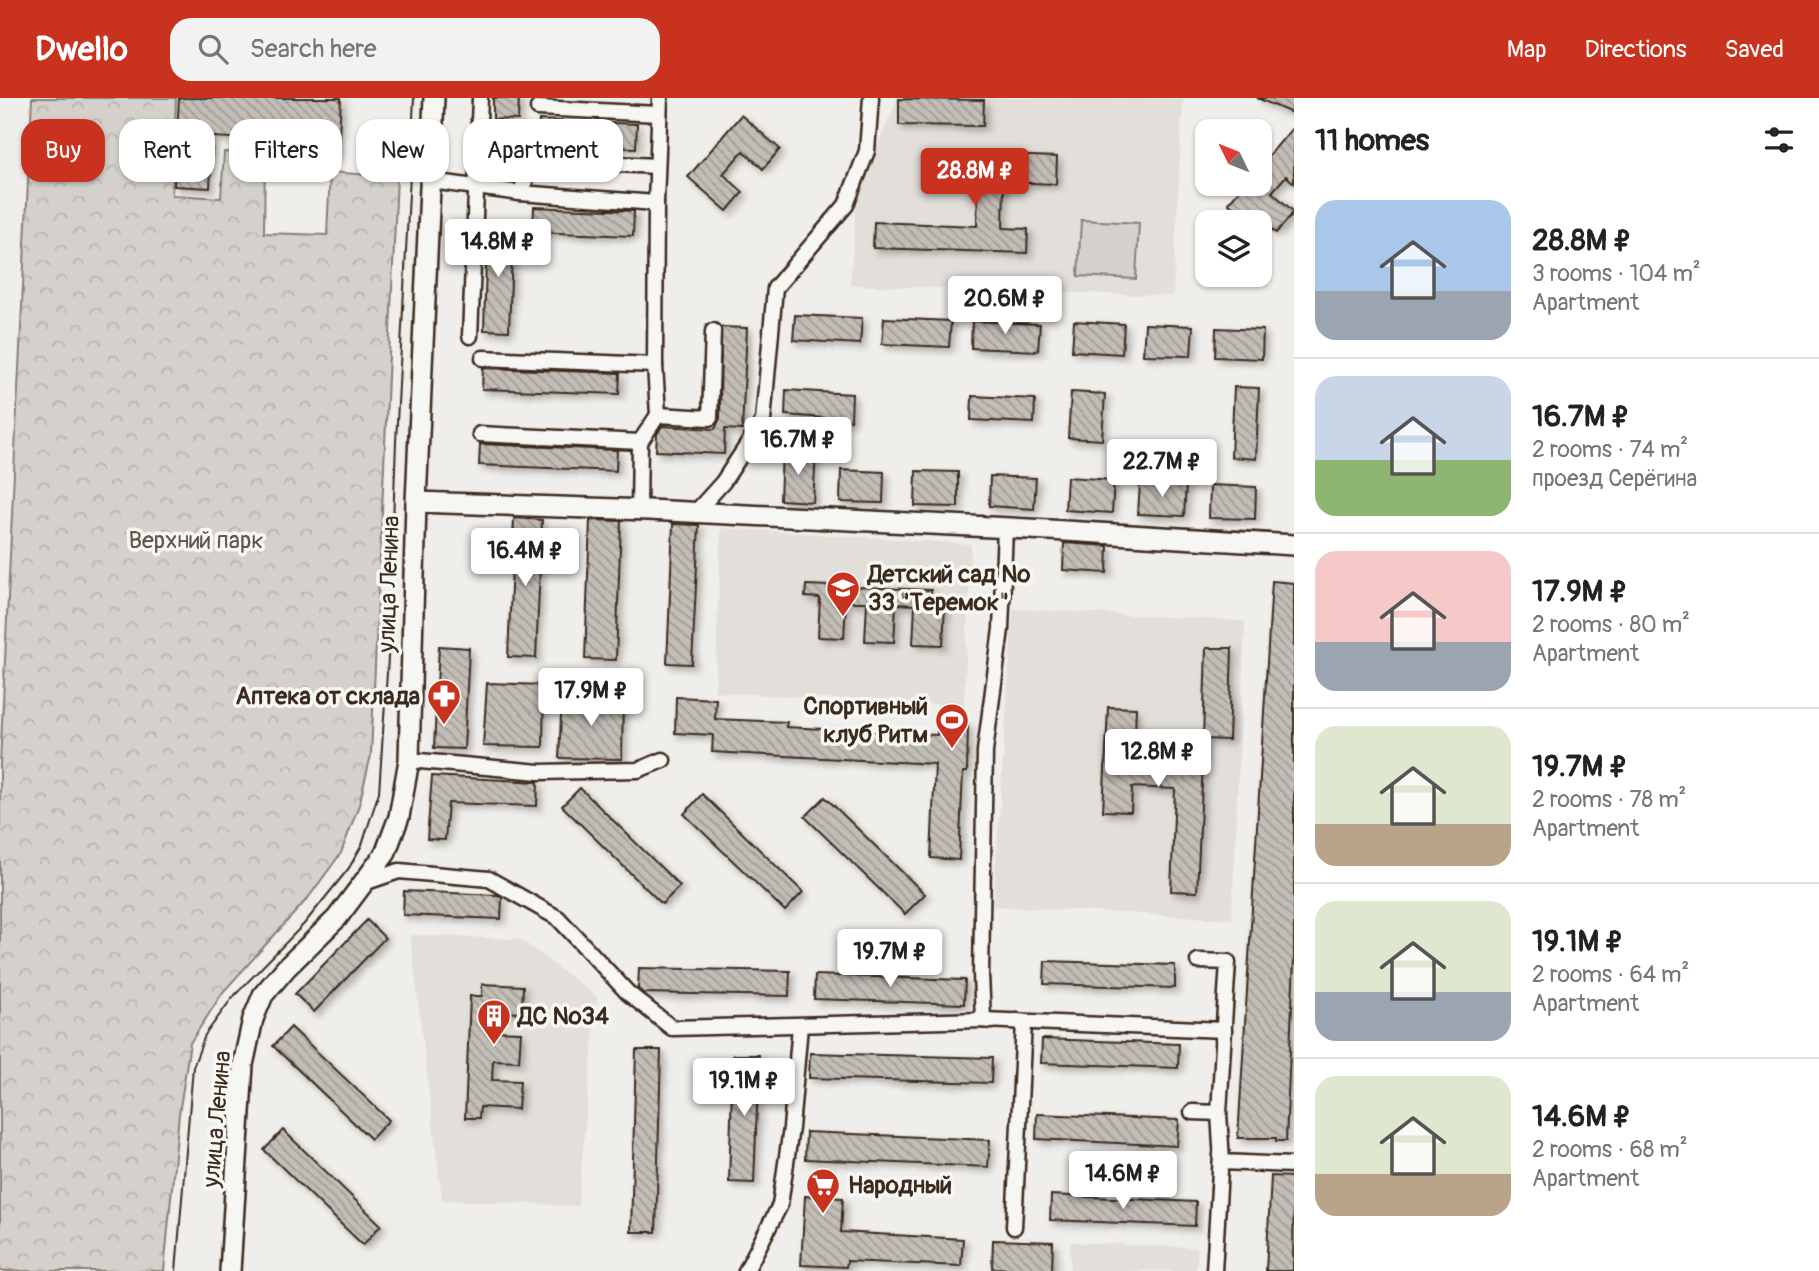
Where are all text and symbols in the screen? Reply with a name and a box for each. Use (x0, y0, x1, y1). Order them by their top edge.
search box (170, 18, 660, 81)
text: Dwello (35, 29, 128, 70)
icon: search (194, 30, 232, 68)
text: Search here (250, 33, 377, 65)
text: Map (1507, 35, 1547, 64)
text: Directions (1585, 35, 1686, 64)
text: Saved (1724, 35, 1784, 64)
chip: Buy (21, 119, 105, 182)
chip: Rent (119, 119, 215, 182)
chip: Filters (229, 119, 342, 182)
chip: New (356, 119, 449, 182)
chip: Apartment (463, 119, 623, 182)
north arrow (1195, 119, 1272, 196)
map controls (1195, 119, 1272, 287)
icon: filters (1760, 121, 1798, 159)
text: 11 homes (1315, 122, 1429, 159)
pin: 28.8M ₽ (910, 148, 1040, 208)
text: 28.8M ₽ (937, 156, 1013, 185)
button: layers (1195, 210, 1272, 287)
pin: 14.8M ₽ (433, 220, 563, 279)
text: 28.8M ₽ (1532, 222, 1632, 259)
text: 14.8M ₽ (461, 227, 535, 256)
icon: home (1371, 228, 1455, 312)
text: 3 rooms · 104 m² (1532, 259, 1701, 288)
pin: 20.6M ₽ (940, 276, 1070, 336)
text: 20.6M ₽ (964, 284, 1046, 313)
text: Apartment (1532, 288, 1639, 317)
text: 16.7M ₽ (1532, 398, 1630, 435)
icon: home (1371, 404, 1455, 488)
pin: 16.7M ₽ (733, 418, 863, 477)
text: 16.7M ₽ (761, 425, 835, 454)
text: 2 rooms · 74 m² (1532, 435, 1688, 464)
pin: 22.7M ₽ (1097, 440, 1227, 499)
text: 22.7M ₽ (1123, 447, 1201, 476)
text: проезд Серёгина (1532, 464, 1697, 493)
street label: улица Ленина (372, 515, 406, 654)
park label: Верхний парк (128, 526, 264, 555)
pin: 16.4M ₽ (460, 528, 590, 588)
text: 16.4M ₽ (487, 536, 563, 565)
place label: Детский сад № 33 "Теремок" (866, 560, 1030, 617)
school or university icon: Детский сад № 33 "Теремок" (824, 569, 862, 618)
text: 17.9M ₽ (1532, 573, 1628, 610)
icon: home (1371, 579, 1455, 663)
text: 2 rooms · 80 m² (1532, 610, 1690, 639)
text: Apartment (1532, 639, 1639, 668)
pin: 17.9M ₽ (526, 668, 656, 728)
text: 17.9M ₽ (554, 676, 628, 705)
pharmacy icon: Аптека от склада (425, 677, 463, 726)
place label: Аптека от склада (236, 682, 420, 711)
place label: Спортивный клуб Ритм (803, 692, 928, 749)
sports icon: Спортивный клуб Ритм (933, 701, 971, 750)
pin: 12.8M ₽ (1093, 730, 1223, 789)
text: 12.8M ₽ (1121, 737, 1195, 766)
text: 19.7M ₽ (1532, 748, 1628, 785)
icon: home (1371, 754, 1455, 838)
text: 2 rooms · 78 m² (1532, 785, 1686, 814)
text: Apartment (1532, 814, 1639, 843)
text: 19.1M ₽ (1532, 923, 1624, 960)
icon: home (1371, 929, 1455, 1013)
pin: 19.7M ₽ (825, 930, 955, 989)
text: 19.7M ₽ (853, 937, 927, 966)
text: 2 rooms · 64 m² (1532, 960, 1689, 989)
text: Apartment (1532, 989, 1639, 1018)
building icon: ДС №34 (475, 997, 513, 1046)
place label: ДС №34 (516, 1002, 609, 1031)
street label: улица Ленина (196, 1049, 237, 1189)
pin: 19.1M ₽ (679, 1058, 809, 1118)
text: 19.1M ₽ (709, 1066, 779, 1095)
text: 14.6M ₽ (1532, 1098, 1631, 1135)
icon: home (1371, 1104, 1455, 1188)
text: 2 rooms · 68 m² (1532, 1135, 1688, 1164)
pin: 14.6M ₽ (1058, 1152, 1188, 1211)
text: 14.6M ₽ (1085, 1159, 1161, 1188)
text: Apartment (1532, 1164, 1639, 1193)
supermarket icon: Народный (804, 1166, 842, 1215)
place label: Народный (848, 1171, 952, 1200)

